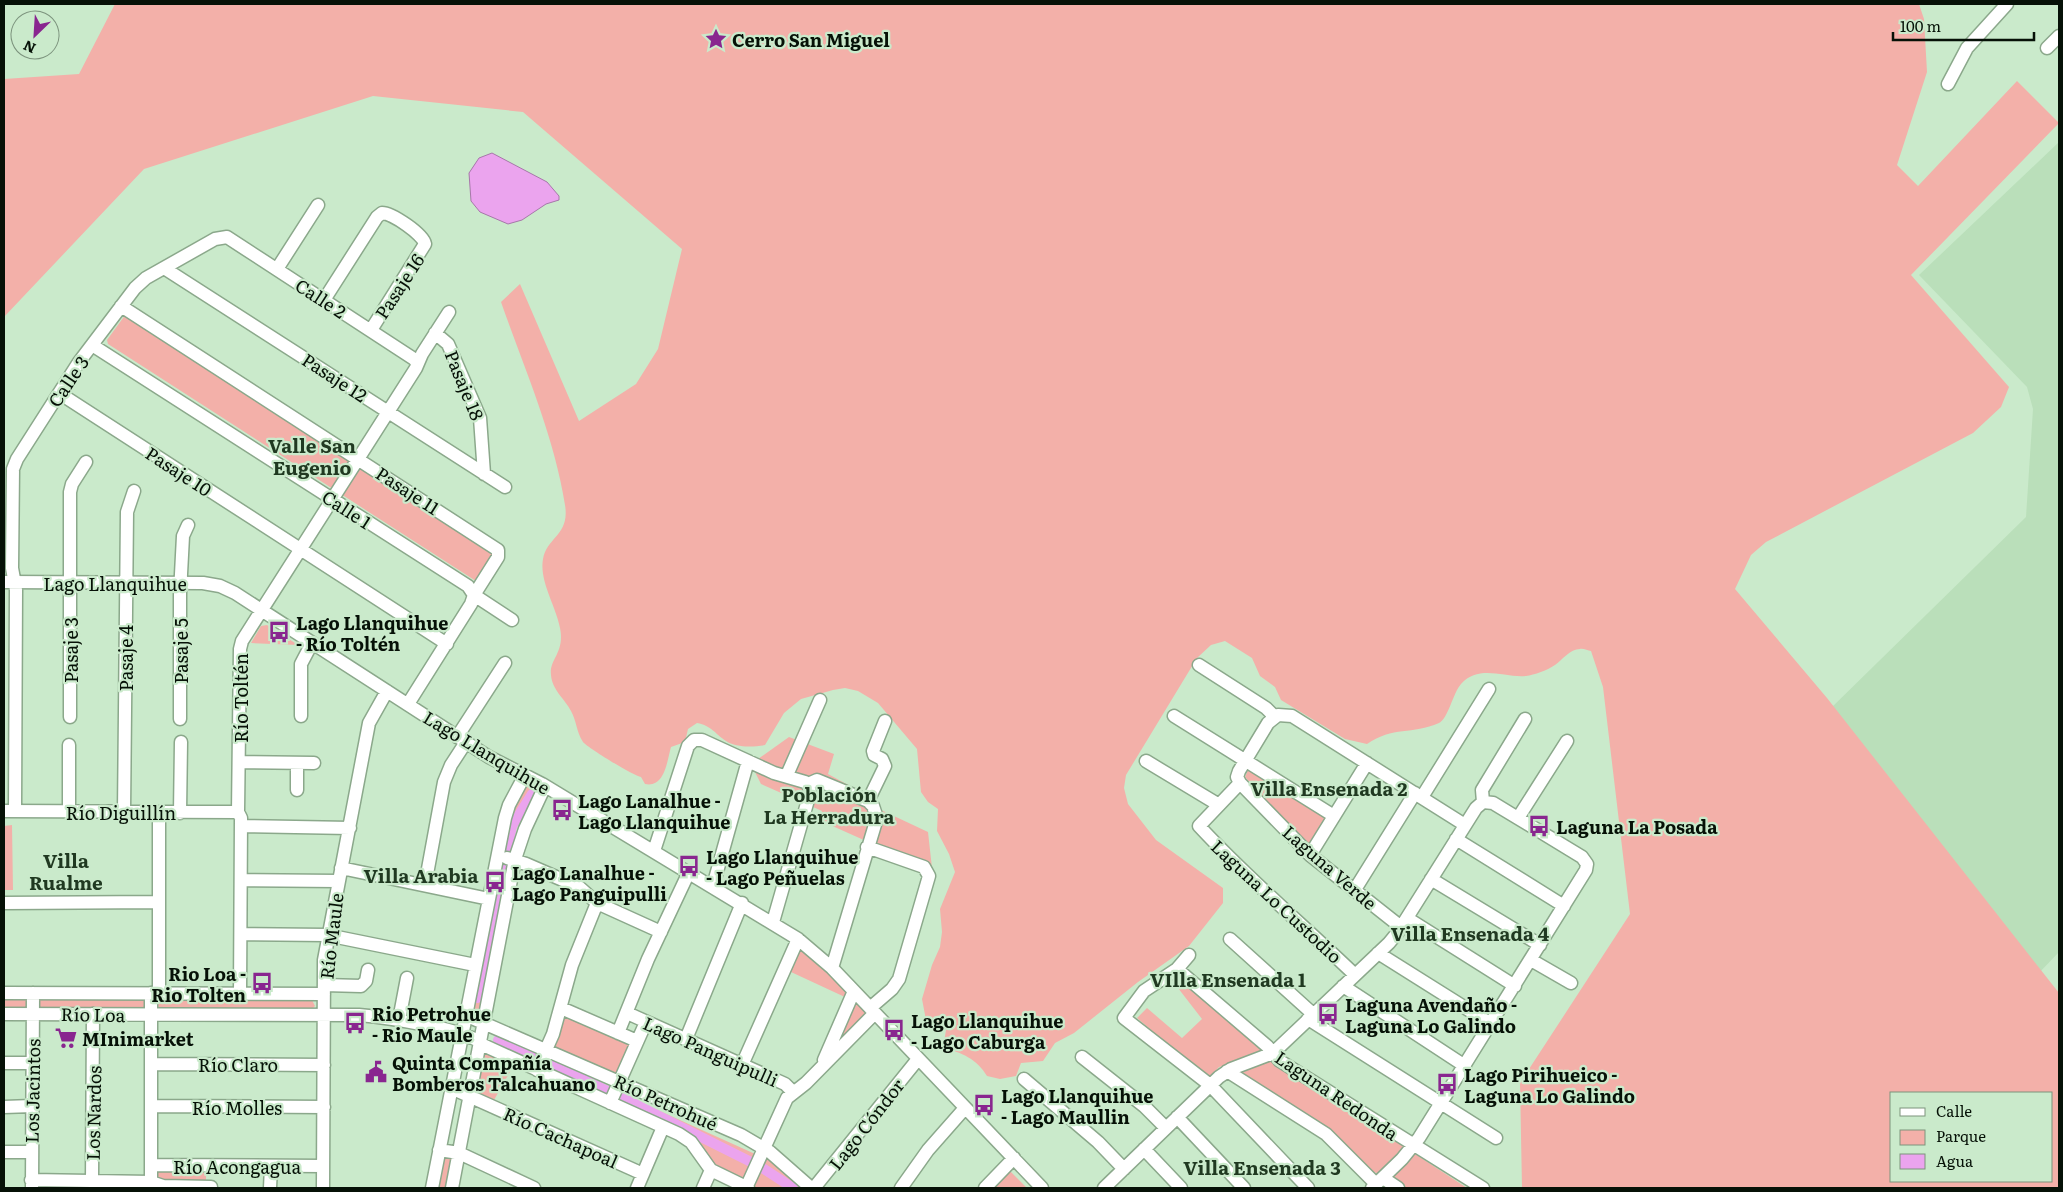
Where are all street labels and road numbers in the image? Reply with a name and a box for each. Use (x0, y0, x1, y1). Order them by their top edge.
street label: Pasaje 16 (368, 248, 430, 324)
street label: Calle 2 (290, 271, 352, 325)
street label: Pasaje 12 (297, 346, 373, 408)
street label: Pasaje 18 (439, 346, 491, 424)
street label: Calle 3 (41, 350, 95, 412)
street label: Pasaje 10 (141, 439, 217, 503)
street label: Pasaje 11 (371, 459, 445, 521)
street label: Calle 1 (317, 483, 377, 535)
street label: Lago Llanquihue (43, 570, 187, 597)
street label: Pasaje 3 (57, 617, 84, 683)
street label: Pasaje 5 (167, 618, 194, 684)
street label: Pasaje 4 (112, 625, 139, 691)
street label: Río Toltén (227, 653, 254, 743)
street label: Lago Llanquihue (418, 703, 556, 801)
street label: Río Diguillín (66, 799, 176, 826)
street label: Laguna Verde (1277, 818, 1383, 916)
street label: Laguna Lo Custodio (1205, 833, 1349, 969)
street label: Río Maule (312, 891, 350, 981)
street label: Río Loa (60, 1000, 126, 1028)
street label: Lago Panguipulli (639, 1009, 783, 1093)
street label: Los Jacintos (18, 1039, 46, 1143)
street label: Laguna Redonda (1270, 1044, 1404, 1146)
street label: Río Claro (198, 1051, 278, 1078)
street label: Los Nardos (79, 1065, 107, 1161)
street label: Río Petrohué (610, 1067, 722, 1137)
street label: Lago Cóndor (822, 1072, 911, 1175)
street label: Río Molles (192, 1094, 282, 1121)
street label: Río Cachapoal (499, 1100, 623, 1174)
street label: Río Acongagua (173, 1153, 301, 1180)

